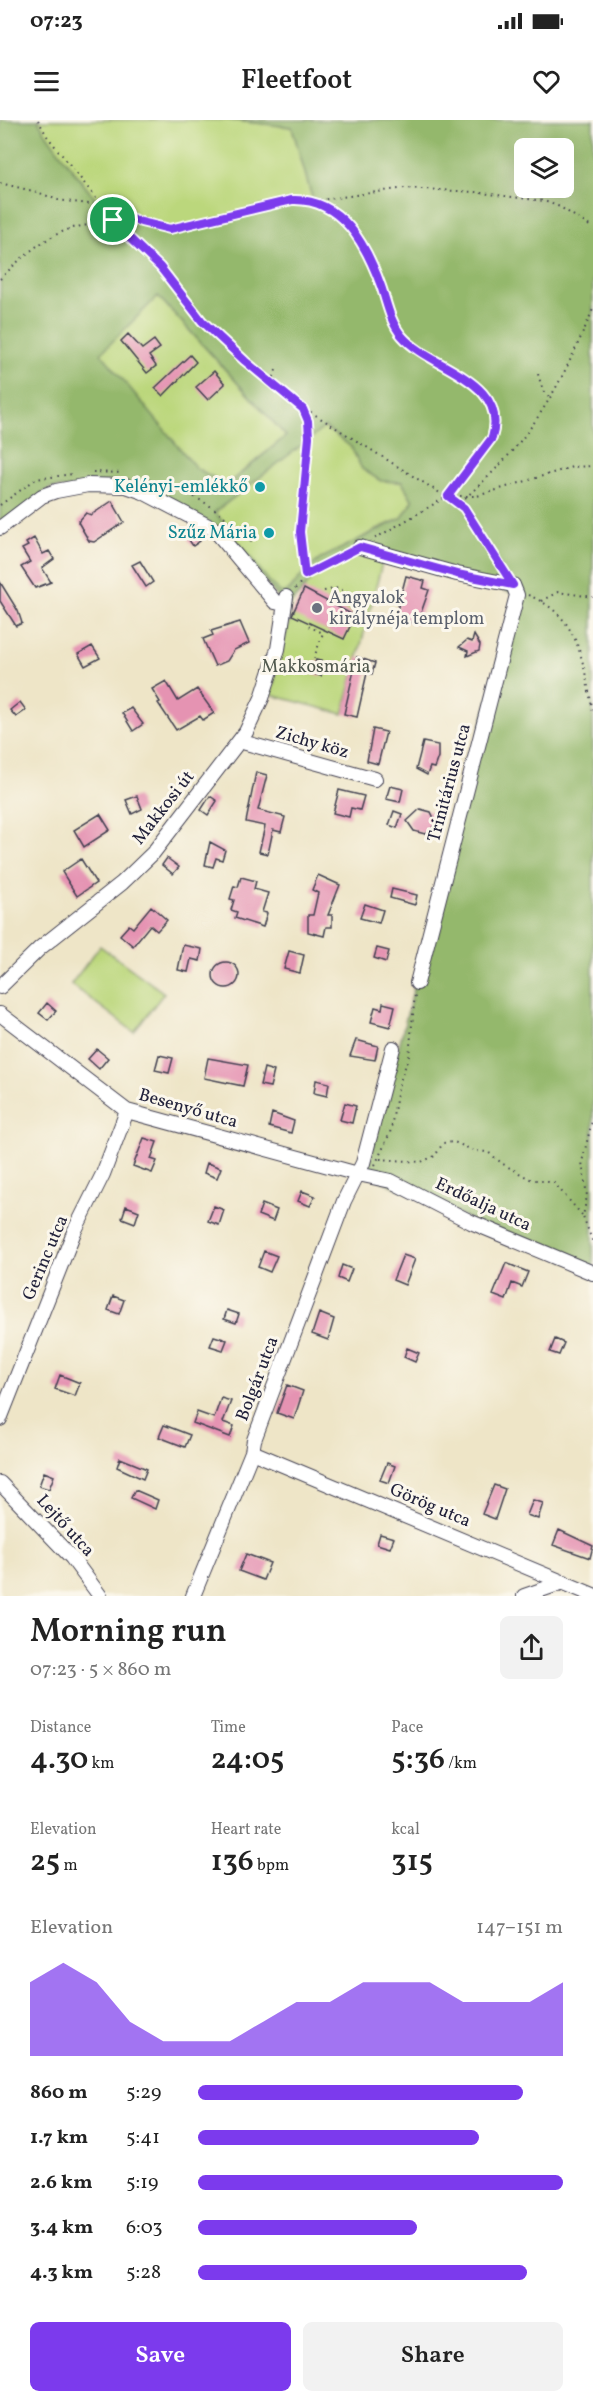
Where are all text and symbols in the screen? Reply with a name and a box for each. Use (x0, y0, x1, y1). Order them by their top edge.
text: 07:23 (30, 6, 83, 37)
text: Fleetfoot (241, 62, 352, 100)
icon: menu (30, 65, 63, 98)
icon: heart (530, 65, 563, 98)
map controls (514, 138, 574, 198)
button: layers (514, 138, 574, 198)
pin (87, 194, 138, 245)
icon: arrive (96, 203, 129, 236)
place label: Kelényi-emlékkő (114, 475, 248, 500)
marker: Kelényi-emlékkő (253, 480, 267, 494)
place label: Szűz Mária (168, 521, 257, 546)
marker: Szűz Mária (262, 526, 276, 540)
place label: Angyalok királynéja templom (329, 586, 484, 632)
marker: Angyalok királynéja templom (310, 601, 324, 615)
park label: Makkosmária (261, 655, 371, 680)
street label: Zichy köz (272, 721, 352, 765)
street label: Trinitárius utca (422, 721, 478, 845)
street label: Makkosi út (127, 766, 201, 850)
street label: Besenyő utca (136, 1083, 241, 1135)
street label: Erdőalja utca (431, 1172, 535, 1238)
street label: Gerinc utca (17, 1212, 75, 1304)
street label: Bolgár utca (230, 1333, 286, 1425)
street label: Görög utca (386, 1478, 474, 1534)
street label: Lejtő utca (30, 1489, 100, 1563)
text: Morning run (30, 1610, 227, 1656)
button: share (500, 1616, 563, 1679)
text: 07:23 · 5 × 860 m (30, 1656, 171, 1684)
text: Distance (30, 1717, 91, 1739)
text: Time (211, 1717, 246, 1739)
text: Pace (391, 1717, 423, 1739)
text: 4.30 (30, 1739, 88, 1781)
text: 24:05 (211, 1739, 284, 1781)
text: 5:36 (391, 1739, 445, 1781)
text: km (88, 1753, 114, 1775)
text: /km (445, 1753, 477, 1775)
text: Elevation (30, 1819, 97, 1841)
text: Heart rate (211, 1819, 281, 1841)
text: kcal (391, 1819, 420, 1841)
text: 25 (30, 1841, 60, 1883)
text: 136 (211, 1841, 254, 1883)
text: 315 (391, 1841, 433, 1883)
text: m (60, 1855, 78, 1877)
text: bpm (254, 1855, 289, 1877)
text: Elevation (30, 1914, 113, 1942)
text: 147–151 m (476, 1914, 563, 1942)
text: 860 m (30, 2079, 88, 2107)
text: 5:29 (126, 2079, 161, 2107)
text: 1.7 km (30, 2124, 88, 2152)
text: 5:41 (126, 2124, 160, 2152)
text: 2.6 km (30, 2169, 93, 2197)
text: 5:19 (126, 2169, 158, 2197)
text: 3.4 km (30, 2214, 93, 2242)
text: 6:03 (126, 2214, 163, 2242)
text: 4.3 km (30, 2259, 93, 2287)
text: 5:28 (126, 2259, 161, 2287)
button: Save (30, 2322, 291, 2391)
button: Share (303, 2322, 563, 2391)

